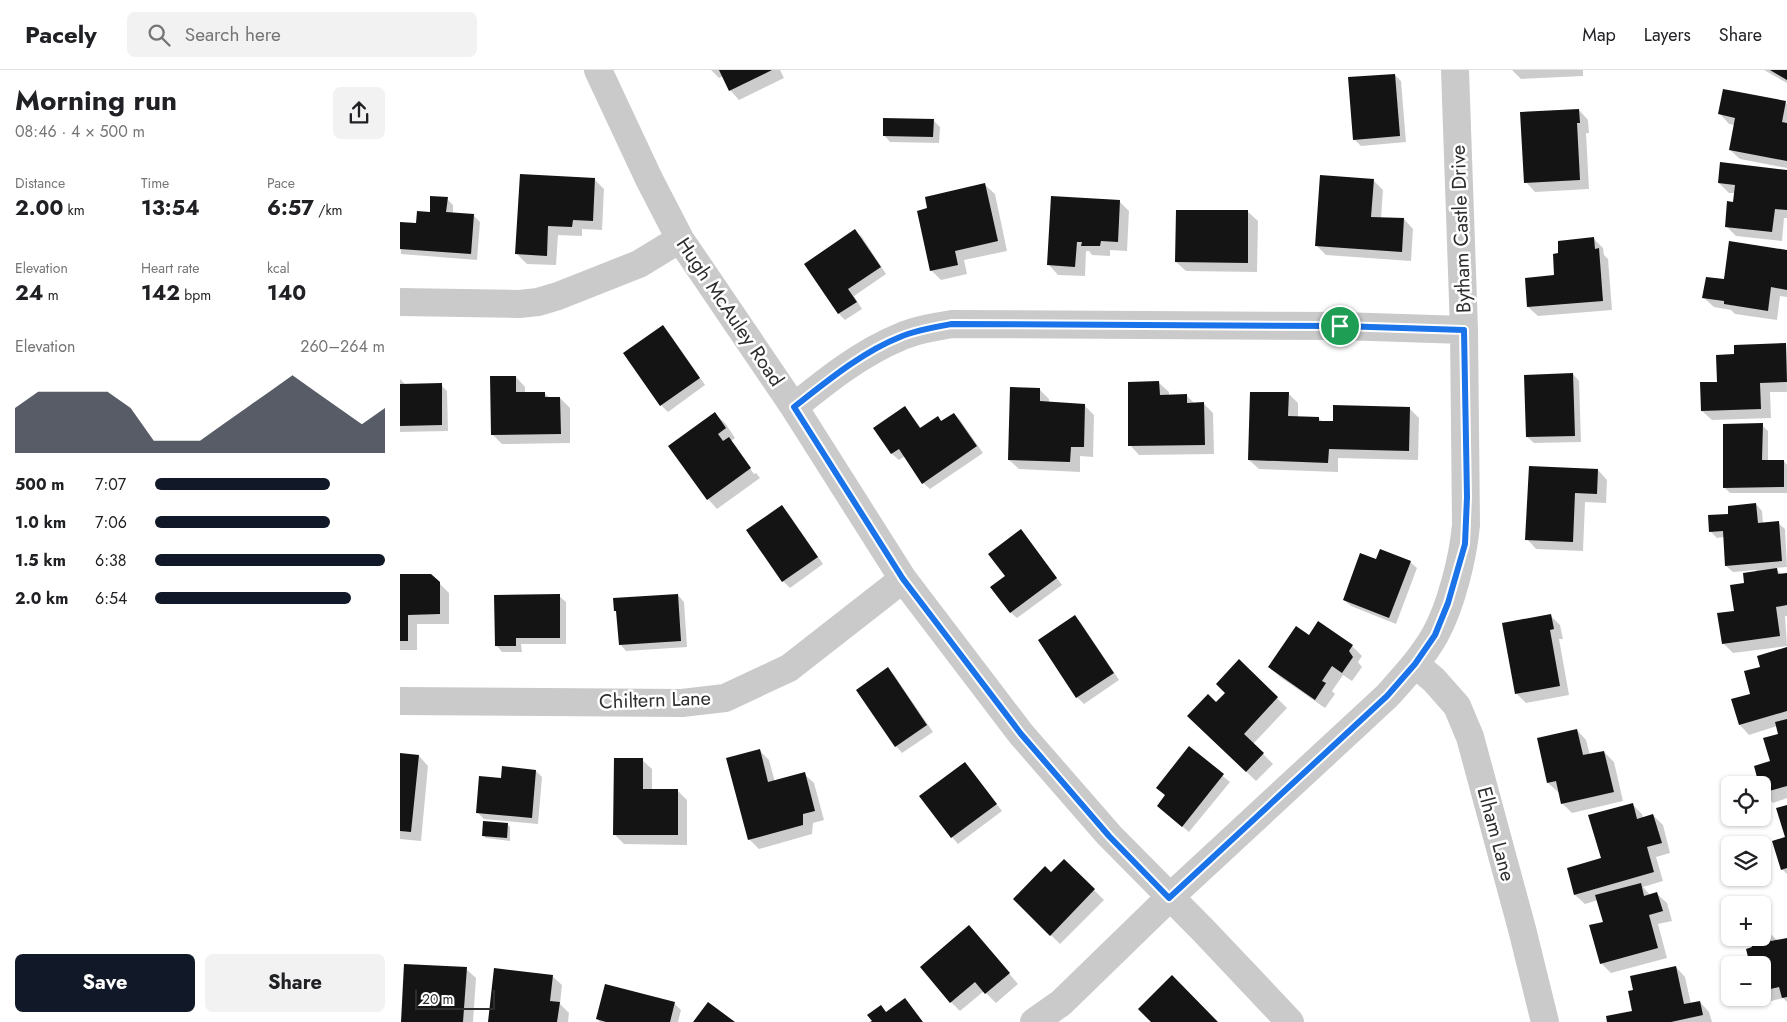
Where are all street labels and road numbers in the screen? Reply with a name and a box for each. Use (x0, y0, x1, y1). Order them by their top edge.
street label: Bytham Castle Drive (1444, 145, 1478, 313)
street label: Hugh McAuley Road (669, 232, 791, 392)
street label: Chiltern Lane (599, 684, 711, 716)
street label: Elham Lane (1469, 784, 1523, 884)

